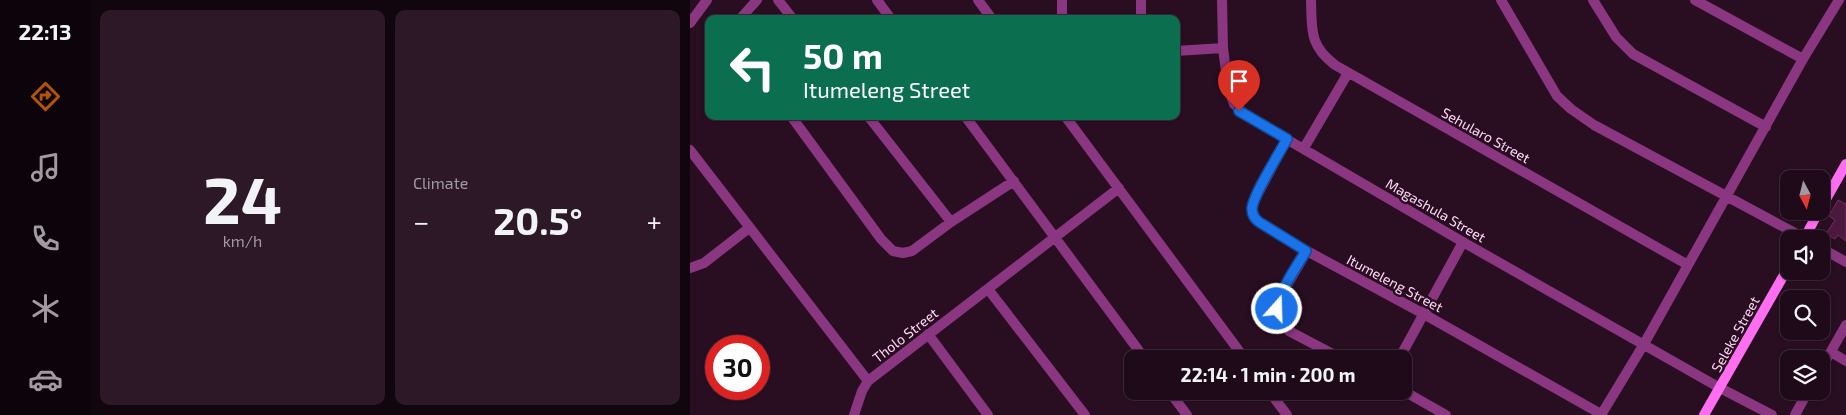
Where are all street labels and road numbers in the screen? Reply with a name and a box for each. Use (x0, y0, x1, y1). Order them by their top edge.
street label: Sehularo Street (1439, 104, 1533, 166)
street label: Magashula Street (1383, 175, 1489, 245)
street label: Itumeleng Street (1344, 251, 1446, 315)
street label: Seleke Street (1707, 293, 1763, 375)
street label: Tholo Street (869, 304, 941, 366)

